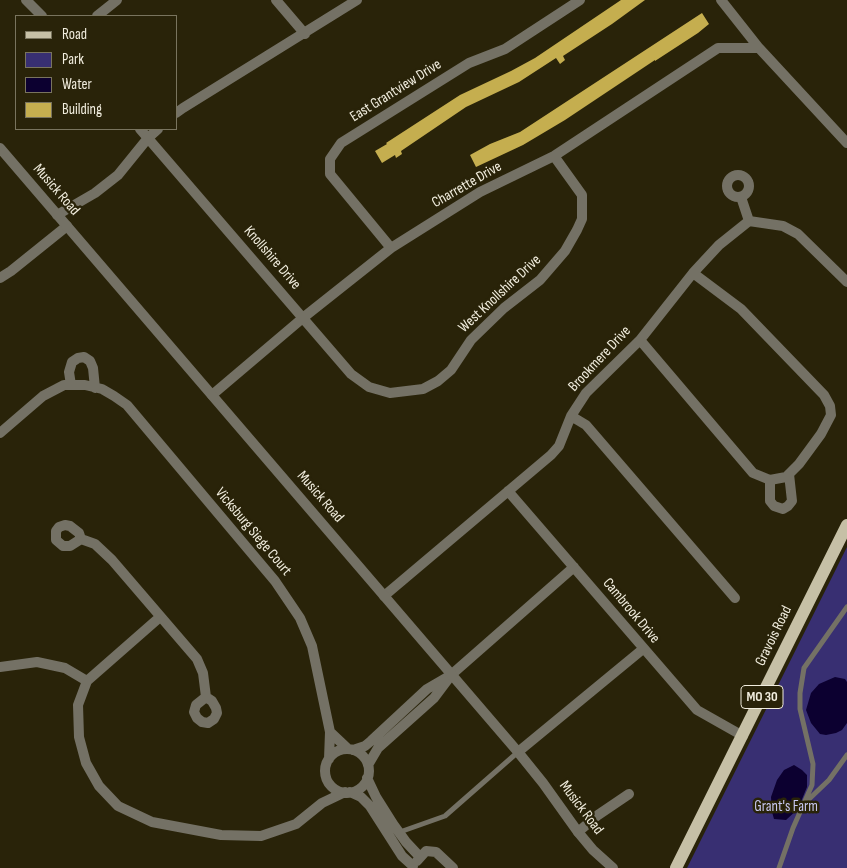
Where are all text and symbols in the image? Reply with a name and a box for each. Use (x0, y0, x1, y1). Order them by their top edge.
legend (15, 15, 178, 130)
text: Road (62, 25, 87, 44)
text: Park (62, 50, 84, 69)
street label: East Grantview Drive (347, 56, 445, 126)
text: Water (62, 75, 92, 94)
text: Building (62, 100, 102, 119)
street label: Charrette Drive (429, 158, 505, 212)
street label: Musick Road (29, 161, 83, 219)
street label: Knollshire Drive (240, 223, 304, 293)
street label: West Knollshire Drive (455, 251, 545, 337)
street label: Brookmere Drive (565, 322, 635, 396)
street label: Musick Road (293, 468, 347, 526)
street label: Vicksburg Siege Court (211, 484, 295, 580)
street label: Cambrook Drive (599, 575, 663, 647)
street label: Gravois Road (752, 603, 796, 669)
road number: MO 30 (741, 686, 783, 709)
street label: Musick Road (555, 778, 607, 838)
park label: Grant's Farm (754, 798, 818, 816)

